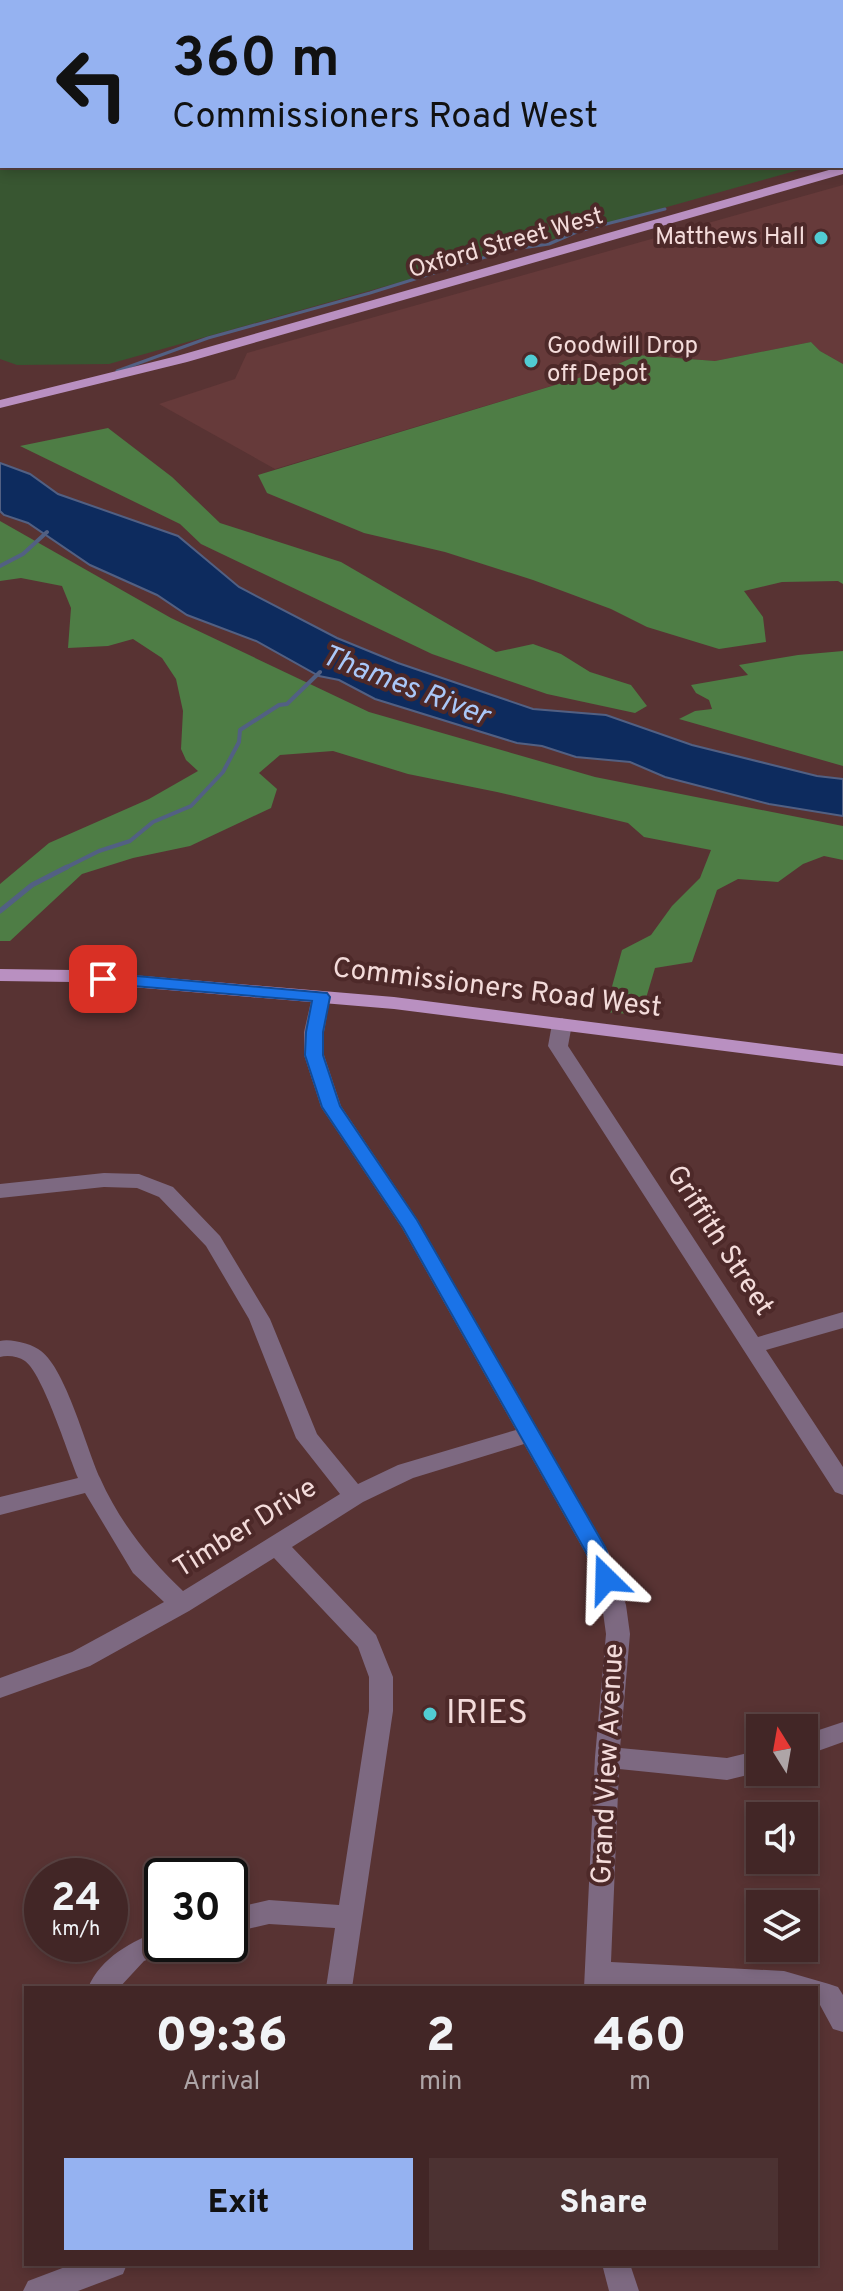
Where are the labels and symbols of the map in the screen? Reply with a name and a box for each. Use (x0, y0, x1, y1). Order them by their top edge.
street label: Oxford Street West (405, 202, 607, 286)
place label: Matthews Hall (655, 223, 805, 253)
marker: Matthews Hall (812, 229, 830, 247)
place label: Goodwill Drop off Depot (547, 332, 698, 390)
marker: Goodwill Drop off Depot (522, 352, 540, 370)
water label: Thames River (316, 638, 497, 737)
pin (69, 945, 137, 1013)
street label: Commissioners Road West (330, 951, 664, 1027)
street label: Griffith Street (657, 1159, 781, 1323)
street label: Timber Drive (168, 1471, 324, 1587)
position arrow (564, 1537, 648, 1621)
street label: Grand View Avenue (585, 1643, 633, 1885)
place label: IRIES (446, 1693, 528, 1736)
marker: IRIES (421, 1705, 439, 1723)
north arrow (746, 1714, 818, 1786)
speed limit sign: 30 (144, 1858, 248, 1962)

